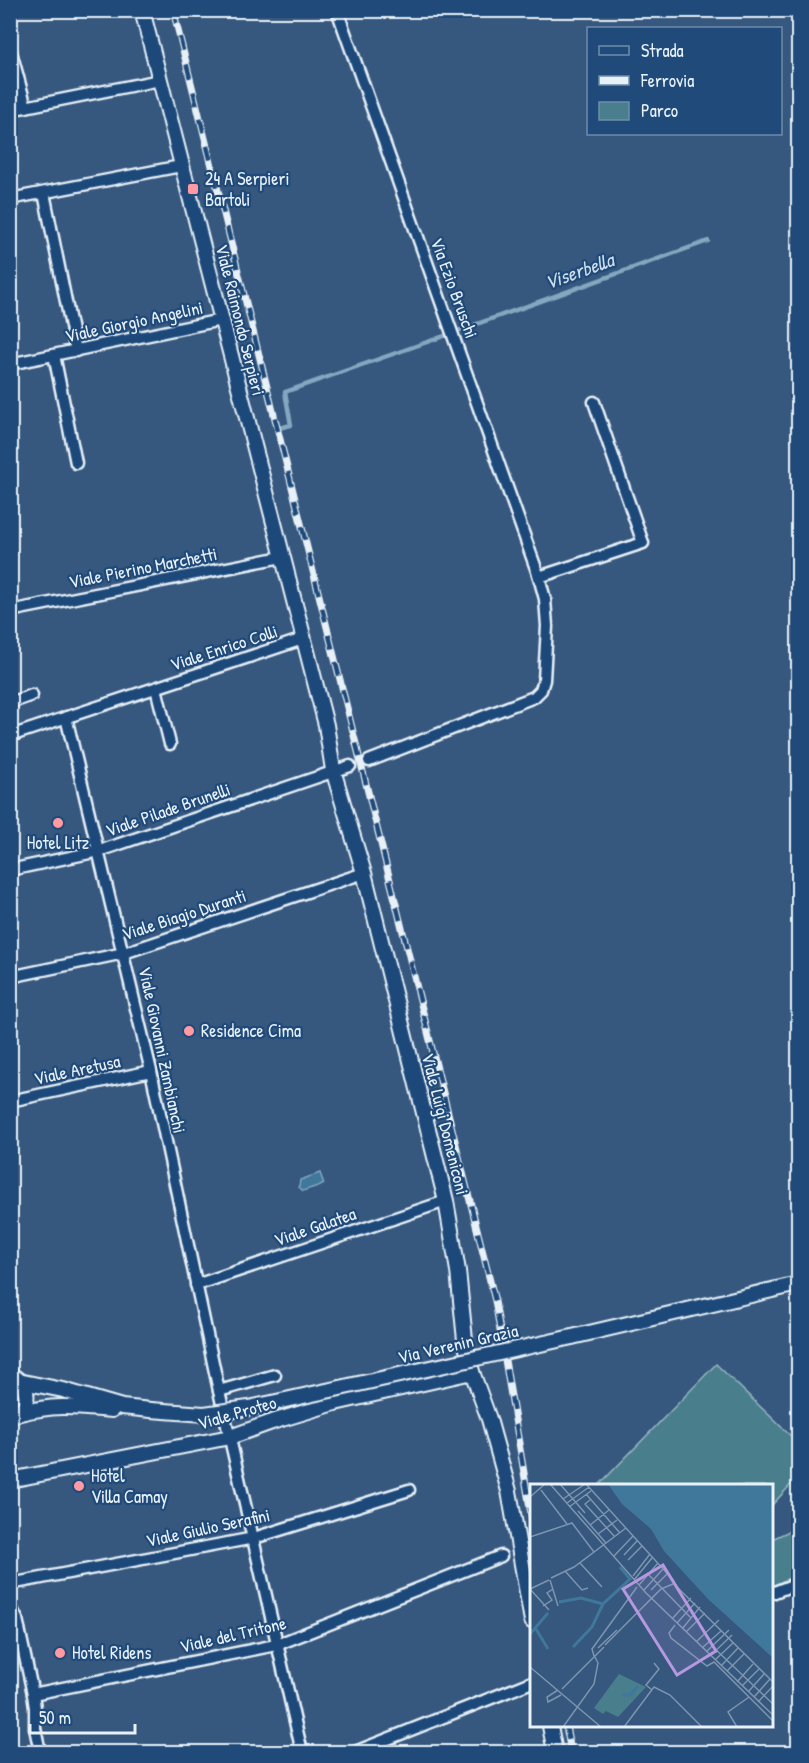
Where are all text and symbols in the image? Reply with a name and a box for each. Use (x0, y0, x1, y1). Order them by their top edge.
legend (587, 27, 782, 135)
text: Strada (641, 38, 684, 63)
text: Ferrovia (640, 68, 694, 93)
text: Parco (641, 98, 678, 123)
place label: 24 A Serpieri Bartoli (205, 166, 289, 212)
marker: 24 A Serpieri Bartoli (186, 182, 200, 196)
street label: Via Ezio Bruschi (425, 234, 484, 342)
street label: Viale Raimondo Serpieri (210, 242, 271, 398)
water label: Viserbella (541, 245, 619, 295)
street label: Viale Giorgio Angelini (62, 295, 205, 348)
street label: Viale Pierino Marchetti (67, 541, 219, 594)
street label: Viale Enrico Colli (167, 618, 281, 677)
street label: Viale Pilade Brunelli (102, 776, 234, 843)
marker: Hotel Litz (51, 816, 65, 830)
place label: Hotel Litz (27, 830, 90, 855)
street label: Viale Biagio Duranti (119, 883, 249, 946)
street label: Viale Giovanni Zambianchi (133, 964, 192, 1135)
place label: Residence Cima (201, 1018, 301, 1043)
marker: Residence Cima (182, 1024, 196, 1038)
street label: Viale Aretusa (31, 1048, 122, 1091)
street label: Viale Luigi Domeniconi (416, 1050, 475, 1197)
street label: Viale Galatea (270, 1201, 359, 1252)
street label: Via Verenin Grazia (395, 1318, 520, 1369)
street label: Viale Proteo (195, 1389, 279, 1436)
place label: Hotel Villa Camay (91, 1463, 168, 1509)
marker: Hotel Villa Camay (72, 1479, 86, 1493)
inset map (530, 1484, 773, 1727)
street label: Viale Giulio Serafini (144, 1502, 272, 1553)
street label: Viale del Tritone (177, 1610, 289, 1659)
place label: Hotel Ridens (72, 1640, 151, 1665)
marker: Hotel Ridens (53, 1646, 67, 1660)
scale bar (30, 1697, 135, 1735)
text: 50 m (39, 1705, 71, 1730)

